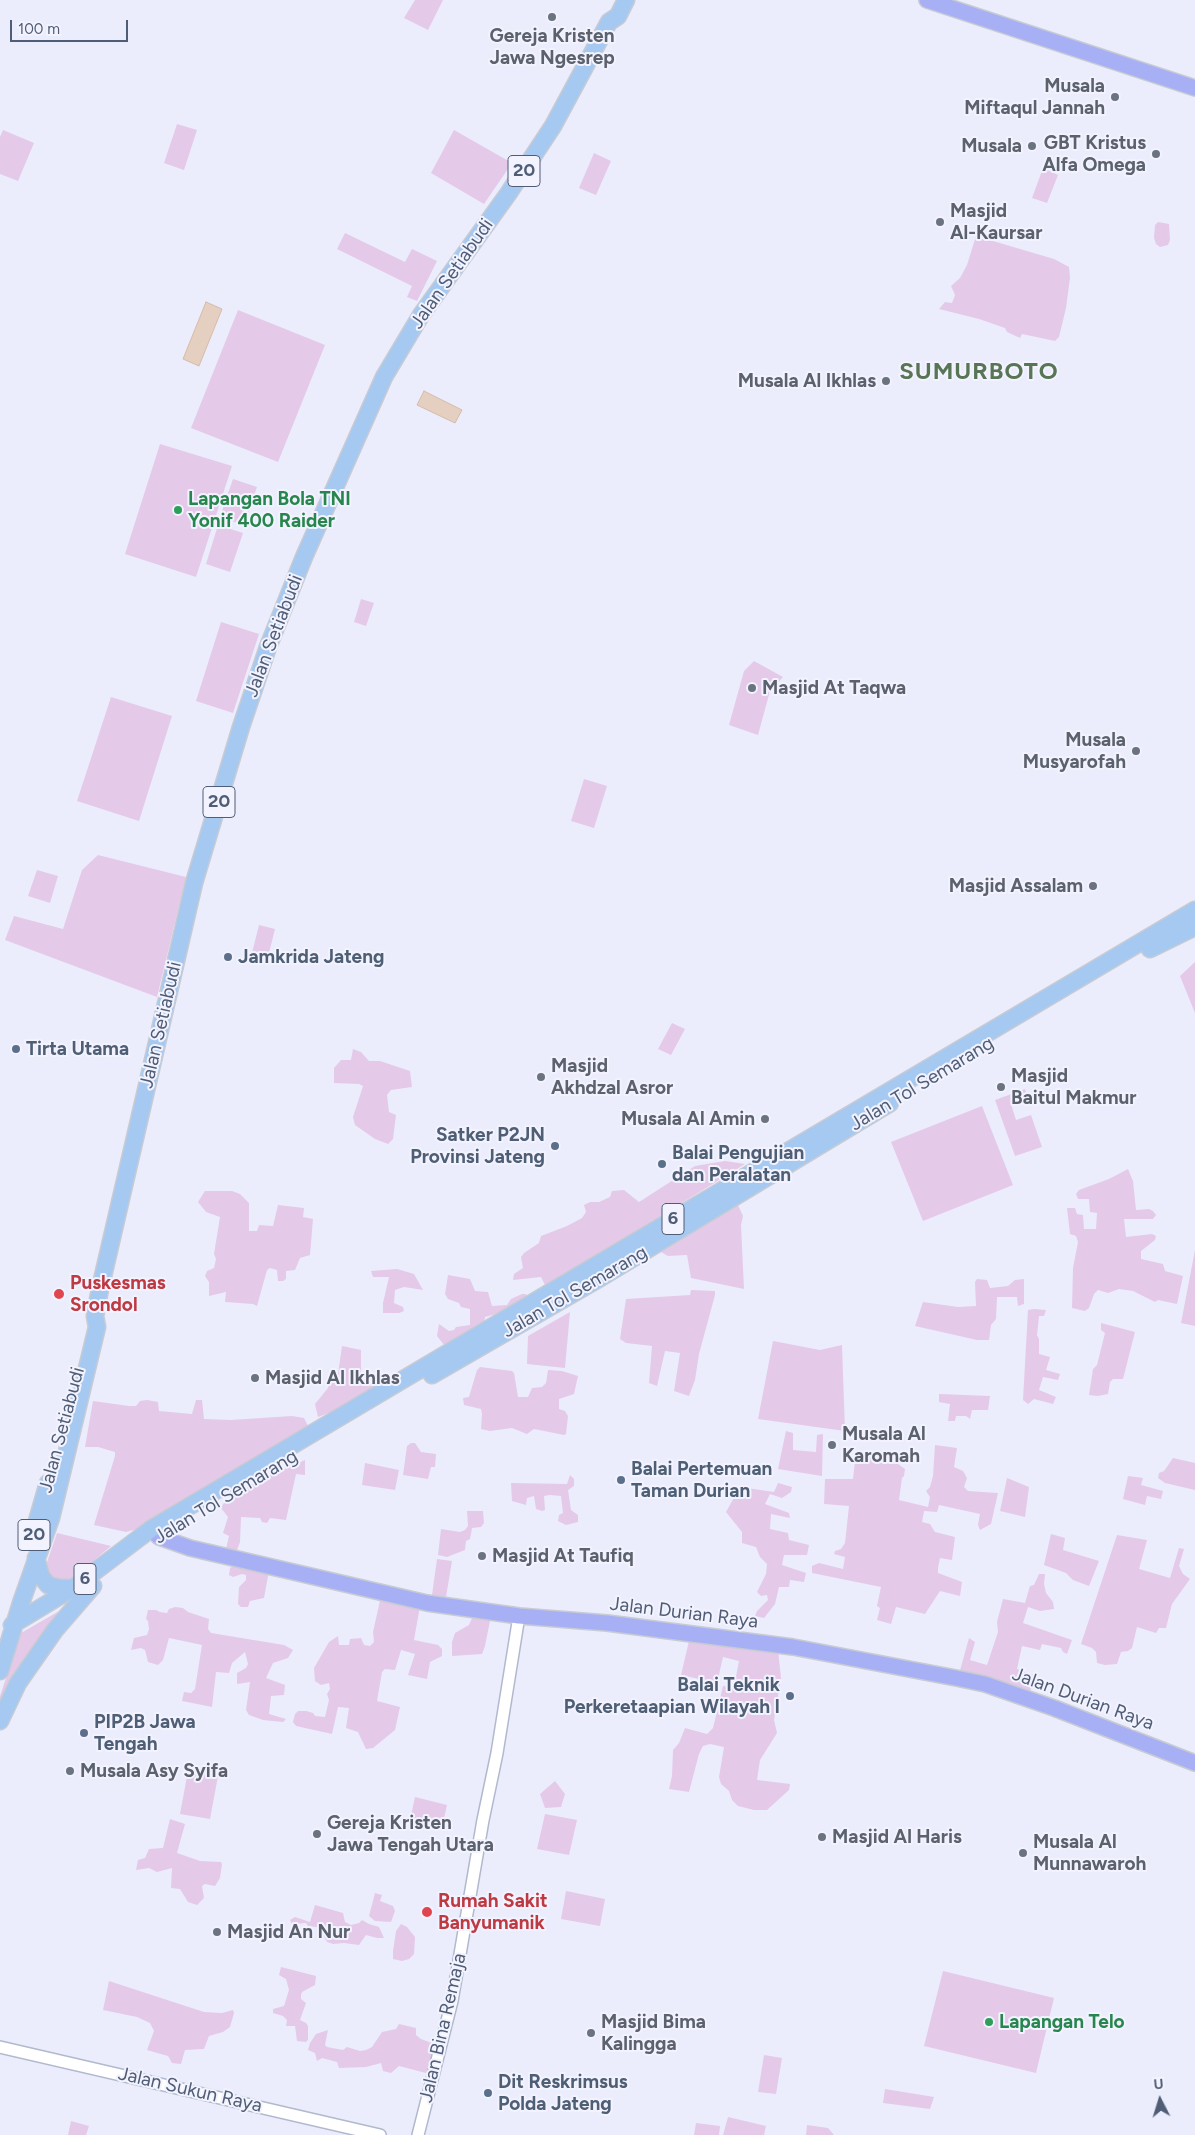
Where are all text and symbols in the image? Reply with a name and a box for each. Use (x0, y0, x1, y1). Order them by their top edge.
scale bar (12, 10, 130, 42)
marker: Gereja Kristen Jawa Ngesrep (546, 11, 558, 23)
text: 100 m (18, 20, 60, 38)
place label: Gereja Kristen Jawa Ngesrep (489, 25, 615, 69)
place label: Musala Miftaqul Jannah (964, 75, 1105, 119)
marker: Musala Miftaqul Jannah (1109, 91, 1121, 103)
place label: GBT Kristus Alfa Omega (1042, 132, 1146, 176)
place label: Musala (961, 135, 1022, 157)
marker: Musala (1026, 140, 1038, 152)
marker: GBT Kristus Alfa Omega (1150, 148, 1162, 160)
road number: 20 (508, 156, 540, 187)
place label: Masjid Al-Kaursar (950, 200, 1042, 244)
street label: Jalan Setiabudi (406, 215, 498, 333)
marker: Masjid Al-Kaursar (934, 216, 946, 228)
district label: SUMURBOTO (898, 358, 1060, 386)
place label: Musala Al Ikhlas (738, 370, 876, 392)
marker: Musala Al Ikhlas (880, 375, 892, 387)
place label: Lapangan Bola TNI Yonif 400 Raider (188, 488, 351, 532)
marker: Lapangan Bola TNI Yonif 400 Raider (172, 504, 184, 516)
street label: Jalan Setiabudi (240, 572, 308, 700)
place label: Masjid At Taqwa (762, 677, 906, 699)
marker: Masjid At Taqwa (746, 682, 758, 694)
place label: Musala Musyarofah (1023, 729, 1126, 773)
marker: Musala Musyarofah (1130, 745, 1142, 757)
road number: 20 (203, 786, 235, 818)
place label: Masjid Assalam (949, 875, 1083, 897)
marker: Masjid Assalam (1087, 880, 1099, 892)
place label: Jamkrida Jateng (238, 946, 384, 968)
marker: Jamkrida Jateng (222, 951, 234, 963)
street label: Jalan Setiabudi (135, 959, 187, 1091)
street label: Jalan Tol Semarang (846, 1032, 998, 1136)
place label: Tirta Utama (26, 1038, 129, 1060)
marker: Tirta Utama (10, 1043, 22, 1055)
place label: Masjid Akhdzal Asror (551, 1055, 673, 1099)
place label: Masjid Baitul Makmur (1011, 1065, 1137, 1109)
marker: Masjid Akhdzal Asror (535, 1071, 547, 1083)
marker: Masjid Baitul Makmur (995, 1081, 1007, 1093)
place label: Musala Al Amin (621, 1108, 755, 1130)
marker: Musala Al Amin (759, 1113, 771, 1125)
place label: Satker P2JN Provinsi Jateng (410, 1124, 545, 1168)
marker: Satker P2JN Provinsi Jateng (549, 1140, 561, 1152)
place label: Balai Pengujian dan Peralatan (672, 1142, 804, 1186)
marker: Balai Pengujian dan Peralatan (656, 1158, 668, 1170)
road number: 6 (662, 1204, 684, 1234)
street label: Jalan Tol Semarang (498, 1241, 652, 1343)
place label: Puskesmas Srondol (70, 1272, 166, 1316)
marker: Puskesmas Srondol (52, 1287, 66, 1301)
street label: Jalan Setiabudi (34, 1365, 90, 1495)
place label: Masjid Al Ikhlas (265, 1367, 400, 1389)
marker: Masjid Al Ikhlas (249, 1372, 261, 1384)
place label: Musala Al Karomah (842, 1423, 926, 1467)
marker: Musala Al Karomah (826, 1439, 838, 1451)
street label: Jalan Tol Semarang (150, 1445, 302, 1549)
place label: Balai Pertemuan Taman Durian (631, 1458, 772, 1502)
marker: Balai Pertemuan Taman Durian (615, 1474, 627, 1486)
road number: 20 (18, 1520, 50, 1550)
place label: Masjid At Taufiq (492, 1545, 634, 1567)
marker: Masjid At Taufiq (476, 1550, 488, 1562)
road number: 6 (74, 1564, 96, 1595)
street label: Jalan Durian Raya (609, 1593, 759, 1633)
street label: Jalan Durian Raya (1009, 1663, 1157, 1735)
place label: Balai Teknik Perkeretaapian Wilayah I (564, 1674, 780, 1718)
marker: Balai Teknik Perkeretaapian Wilayah I (784, 1690, 796, 1702)
place label: PIP2B Jawa Tengah (94, 1711, 196, 1755)
marker: PIP2B Jawa Tengah (78, 1727, 90, 1739)
place label: Musala Asy Syifa (80, 1760, 228, 1782)
marker: Musala Asy Syifa (64, 1765, 76, 1777)
place label: Gereja Kristen Jawa Tengah Utara (327, 1812, 494, 1856)
place label: Masjid Al Haris (832, 1826, 962, 1848)
marker: Gereja Kristen Jawa Tengah Utara (311, 1828, 323, 1840)
marker: Masjid Al Haris (816, 1831, 828, 1843)
place label: Musala Al Munnawaroh (1033, 1831, 1146, 1875)
marker: Musala Al Munnawaroh (1017, 1847, 1029, 1859)
place label: Rumah Sakit Banyumanik (438, 1890, 548, 1934)
marker: Rumah Sakit Banyumanik (420, 1905, 434, 1919)
place label: Masjid An Nur (227, 1921, 350, 1943)
marker: Masjid An Nur (211, 1926, 223, 1938)
street label: Jalan Bina Remaja (415, 1951, 471, 2105)
place label: Masjid Bima Kalingga (601, 2011, 706, 2055)
place label: Lapangan Telo (999, 2011, 1125, 2033)
marker: Lapangan Telo (983, 2016, 995, 2028)
marker: Masjid Bima Kalingga (585, 2027, 597, 2039)
street label: Jalan Sukun Raya (116, 2062, 264, 2118)
place label: Dit Reskrimsus Polda Jateng (498, 2071, 628, 2115)
north arrow (1135, 2075, 1185, 2125)
text: U (1153, 2076, 1164, 2093)
marker: Dit Reskrimsus Polda Jateng (482, 2087, 494, 2099)

